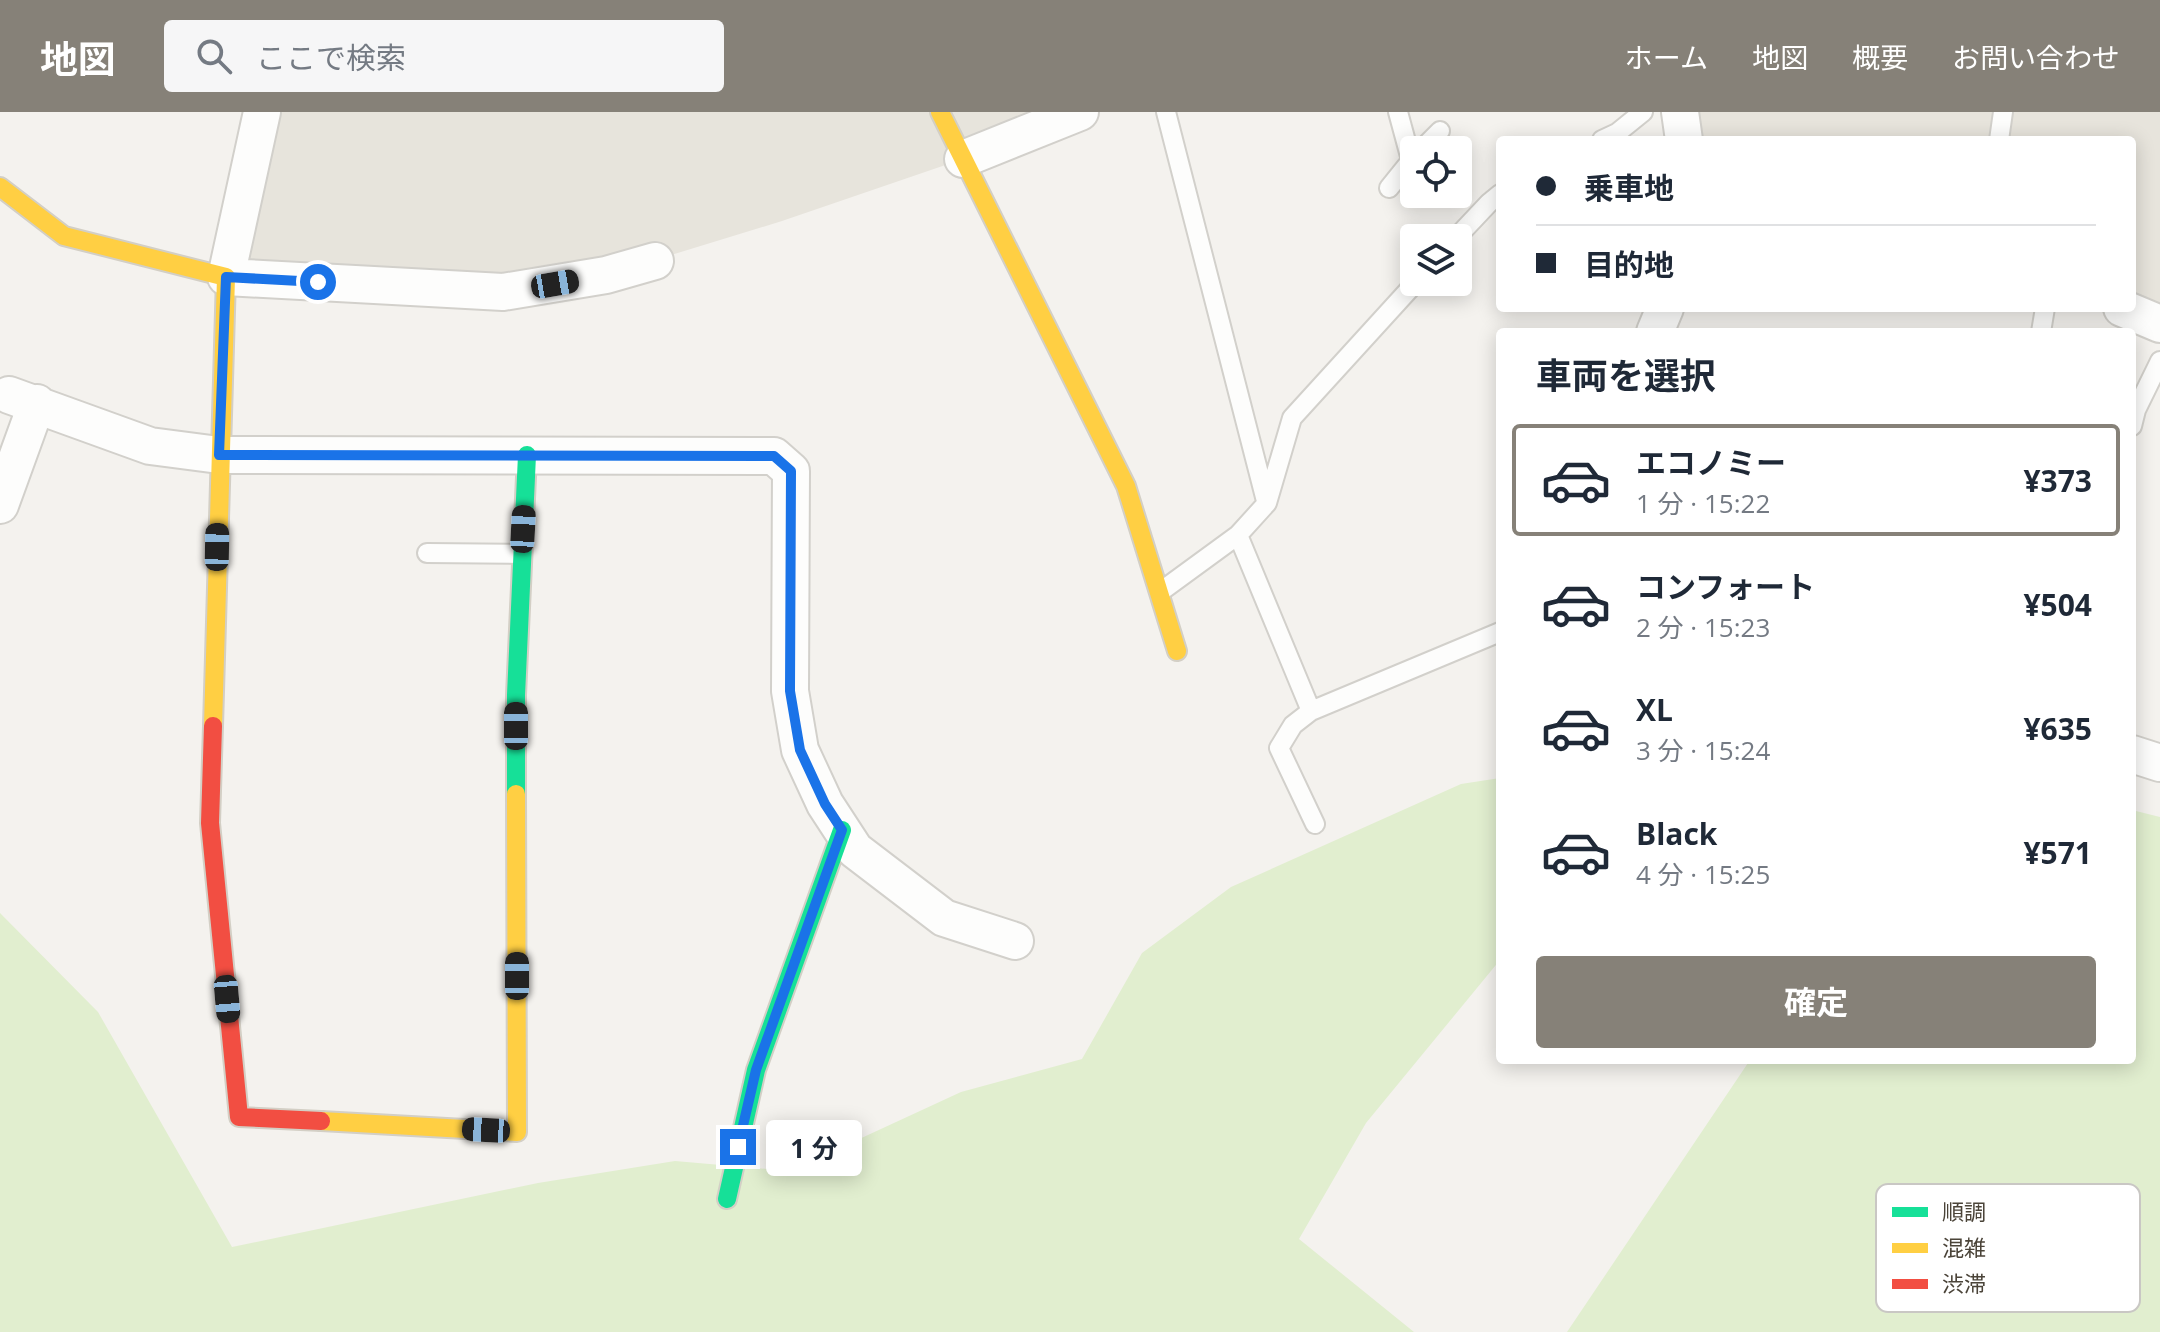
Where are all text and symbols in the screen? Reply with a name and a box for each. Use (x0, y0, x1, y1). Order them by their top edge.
search box (164, 20, 724, 92)
text: 地図 (40, 32, 116, 84)
icon: search (192, 34, 236, 78)
text: ここで検索 (256, 37, 406, 78)
text: ホーム (1625, 38, 1708, 76)
text: 地図 (1752, 38, 1808, 76)
text: 概要 (1852, 38, 1908, 76)
text: お問い合わせ (1952, 38, 2120, 76)
map controls (1400, 136, 1472, 296)
button: locate (1400, 136, 1472, 208)
text: 乗車地 (1584, 167, 1674, 208)
button: layers (1400, 224, 1472, 296)
text: 目的地 (1584, 244, 1674, 285)
route start (300, 264, 336, 300)
car (529, 268, 581, 300)
text: 車両を選択 (1536, 351, 1716, 400)
text: エコノミー (1636, 442, 1786, 483)
icon: car (1540, 444, 1612, 516)
text: ¥373 (2023, 460, 2092, 501)
text: 1 分 · 15:22 (1636, 485, 1770, 521)
car (510, 504, 536, 554)
car (205, 523, 229, 571)
text: コンフォート (1636, 566, 1815, 607)
icon: car (1540, 568, 1612, 640)
text: ¥504 (2023, 584, 2092, 625)
text: 2 分 · 15:23 (1636, 609, 1770, 645)
text: XL (1636, 689, 1673, 730)
icon: car (1540, 692, 1612, 764)
car (504, 702, 528, 750)
text: ¥635 (2023, 708, 2092, 749)
text: 3 分 · 15:24 (1636, 732, 1770, 768)
text: Black (1636, 813, 1717, 854)
icon: car (1540, 816, 1612, 888)
text: ¥571 (2023, 832, 2092, 873)
text: 4 分 · 15:25 (1636, 856, 1770, 892)
car (505, 952, 529, 1000)
button: 確定 (1536, 956, 2096, 1048)
car (213, 974, 241, 1024)
car (461, 1117, 511, 1143)
callout: 1 分 (766, 1119, 862, 1175)
route end (720, 1129, 756, 1165)
text: 1 分 (790, 1130, 838, 1166)
legend (1876, 1184, 2140, 1312)
text: 順調 (1942, 1196, 1986, 1226)
text: 混雑 (1942, 1232, 1986, 1262)
text: 渋滞 (1942, 1268, 1986, 1298)

